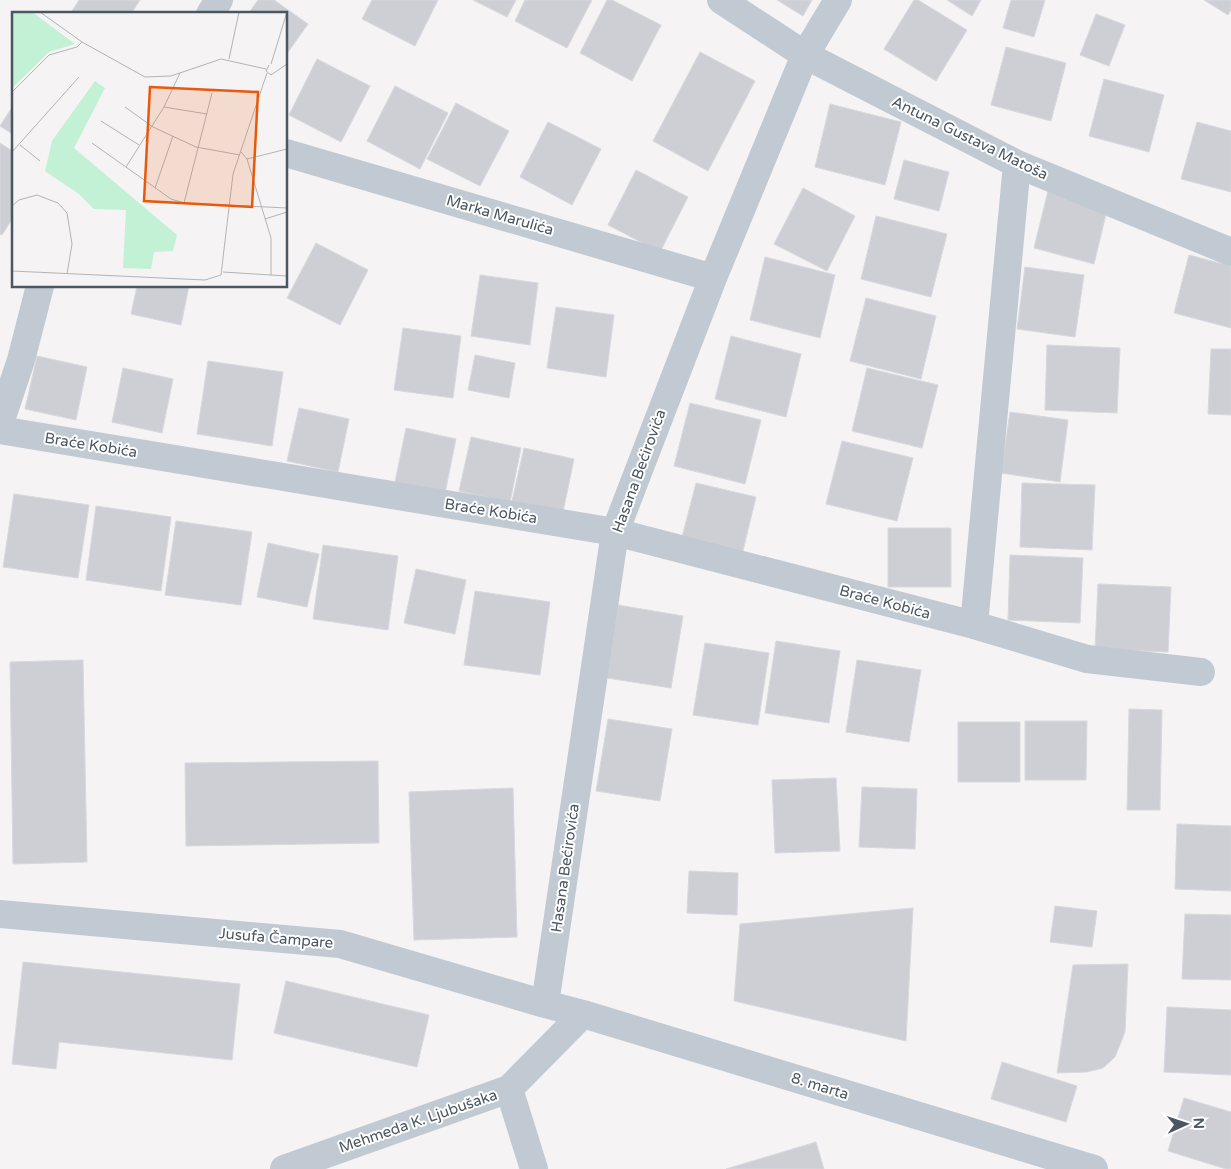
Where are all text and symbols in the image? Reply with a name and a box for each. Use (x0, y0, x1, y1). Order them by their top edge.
inset map (12, 12, 288, 288)
street label: Antuna Gustava Matoša (889, 92, 1051, 184)
street label: Marka Marulića (444, 191, 556, 239)
street label: Hasana Bećirovića (608, 407, 670, 535)
street label: Braće Kobića (43, 429, 139, 461)
street label: Braće Kobića (443, 495, 539, 527)
street label: Braće Kobića (837, 581, 933, 623)
street label: Hasana Bećirovića (547, 802, 583, 934)
street label: Jusufa Čampare (218, 924, 334, 952)
street label: 8. marta (789, 1069, 851, 1103)
street label: Mehmeda K. Ljubušaka (337, 1085, 499, 1157)
north arrow (1161, 1099, 1211, 1149)
text: N (1190, 1117, 1207, 1129)

